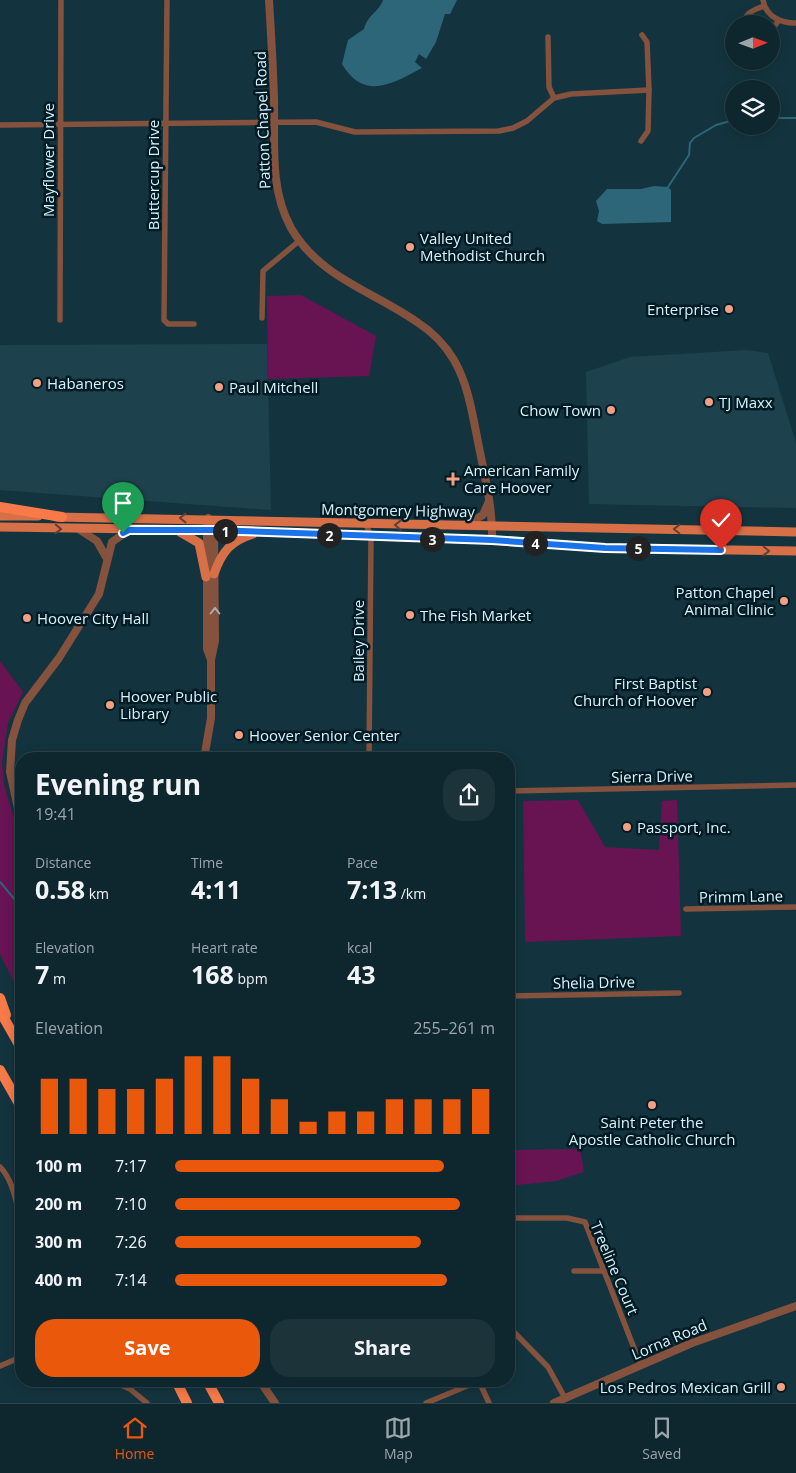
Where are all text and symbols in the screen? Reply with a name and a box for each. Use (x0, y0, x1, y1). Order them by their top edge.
north arrow (725, 15, 780, 70)
map controls (725, 15, 780, 135)
street label: Patton Chapel Road (250, 51, 274, 189)
button: layers (725, 80, 780, 135)
street label: Mayflower Drive (38, 103, 58, 217)
street label: Buttercup Drive (143, 120, 163, 230)
place label: Valley United Methodist Church (420, 228, 545, 265)
marker: Valley United Methodist Church (404, 241, 416, 253)
place label: Enterprise (647, 299, 719, 319)
marker: Enterprise (723, 303, 735, 315)
place label: Habaneros (47, 373, 124, 393)
marker: Habaneros (31, 377, 43, 389)
place label: Paul Mitchell (229, 377, 318, 397)
marker: Paul Mitchell (213, 381, 225, 393)
place label: TJ Maxx (719, 392, 773, 412)
marker: TJ Maxx (703, 396, 715, 408)
place label: Chow Town (520, 400, 601, 420)
marker: Chow Town (605, 404, 617, 416)
place label: American Family Care Hoover (464, 460, 580, 497)
marker: American Family Care Hoover (446, 472, 460, 486)
pin (102, 482, 144, 533)
icon: arrive (109, 489, 137, 517)
street label: Montgomery Highway (321, 499, 476, 521)
pin (700, 499, 742, 550)
icon: check (707, 506, 735, 534)
one-way arrow (179, 513, 186, 523)
pin: 1 (212, 518, 238, 544)
one-way arrow (394, 520, 402, 530)
text: 1 (221, 522, 230, 541)
pin: 2 (316, 522, 342, 548)
one-way arrow (54, 524, 62, 534)
one-way arrow (673, 524, 681, 534)
text: 2 (325, 526, 334, 545)
pin: 3 (420, 526, 444, 552)
text: 3 (428, 530, 437, 549)
pin: 4 (522, 530, 548, 556)
text: 4 (531, 534, 540, 553)
pin: 5 (626, 536, 650, 560)
text: 5 (634, 539, 643, 558)
one-way arrow (762, 545, 770, 556)
place label: Patton Chapel Animal Clinic (675, 582, 774, 619)
marker: Patton Chapel Animal Clinic (778, 595, 790, 607)
street label: Bailey Drive (348, 600, 368, 682)
place label: The Fish Market (420, 605, 531, 625)
one-way arrow (210, 607, 220, 615)
place label: Hoover City Hall (37, 608, 149, 628)
marker: The Fish Market (404, 609, 416, 621)
marker: Hoover City Hall (21, 612, 33, 624)
place label: First Baptist Church of Hoover (574, 673, 697, 710)
place label: Hoover Public Library (120, 686, 217, 723)
marker: First Baptist Church of Hoover (701, 686, 713, 698)
marker: Hoover Public Library (104, 699, 116, 711)
place label: Hoover Senior Center (249, 725, 400, 745)
marker: Hoover Senior Center (233, 729, 245, 741)
text: Evening run (35, 765, 201, 803)
street label: Sierra Drive (611, 765, 693, 787)
button: share (443, 769, 495, 821)
text: 19:41 (35, 803, 76, 825)
place label: Passport, Inc. (637, 817, 731, 837)
marker: Passport, Inc. (621, 821, 633, 833)
text: Distance (35, 853, 91, 872)
text: Time (191, 853, 223, 872)
text: Pace (347, 853, 378, 872)
text: 0.58 (35, 872, 85, 906)
text: 4:11 (191, 872, 241, 906)
text: 7:13 (347, 872, 397, 906)
text: km (85, 884, 109, 903)
text: /km (397, 884, 426, 903)
street label: Primm Lane (699, 885, 783, 907)
text: Elevation (35, 938, 94, 957)
text: Heart rate (191, 938, 258, 957)
text: kcal (347, 938, 372, 957)
text: 7 (35, 957, 49, 991)
text: 168 (191, 957, 234, 991)
text: 43 (347, 957, 376, 991)
text: m (49, 969, 66, 988)
text: bpm (234, 969, 268, 988)
street label: Shelia Drive (553, 971, 635, 993)
text: Elevation (35, 1017, 103, 1039)
text: 255–261 m (413, 1017, 495, 1039)
marker: Saint Peter the Apostle Catholic Church (646, 1099, 658, 1111)
place label: Saint Peter the Apostle Catholic Church (569, 1112, 735, 1149)
text: 100 m (35, 1155, 82, 1177)
text: 7:17 (115, 1155, 147, 1177)
text: 200 m (35, 1193, 82, 1215)
text: 7:10 (115, 1193, 147, 1215)
street label: Treeline Court (586, 1218, 644, 1318)
text: 300 m (35, 1231, 82, 1253)
text: 7:26 (115, 1231, 147, 1253)
text: 400 m (35, 1269, 82, 1291)
text: 7:14 (115, 1269, 147, 1291)
street label: Lorna Road (628, 1314, 710, 1364)
button: Save (35, 1319, 260, 1377)
button: Share (270, 1319, 495, 1377)
place label: Los Pedros Mexican Grill (600, 1377, 771, 1397)
marker: Los Pedros Mexican Grill (775, 1381, 787, 1393)
tab: Home (115, 1414, 154, 1463)
tab: Map (384, 1414, 413, 1463)
tab: Saved (642, 1414, 681, 1463)

